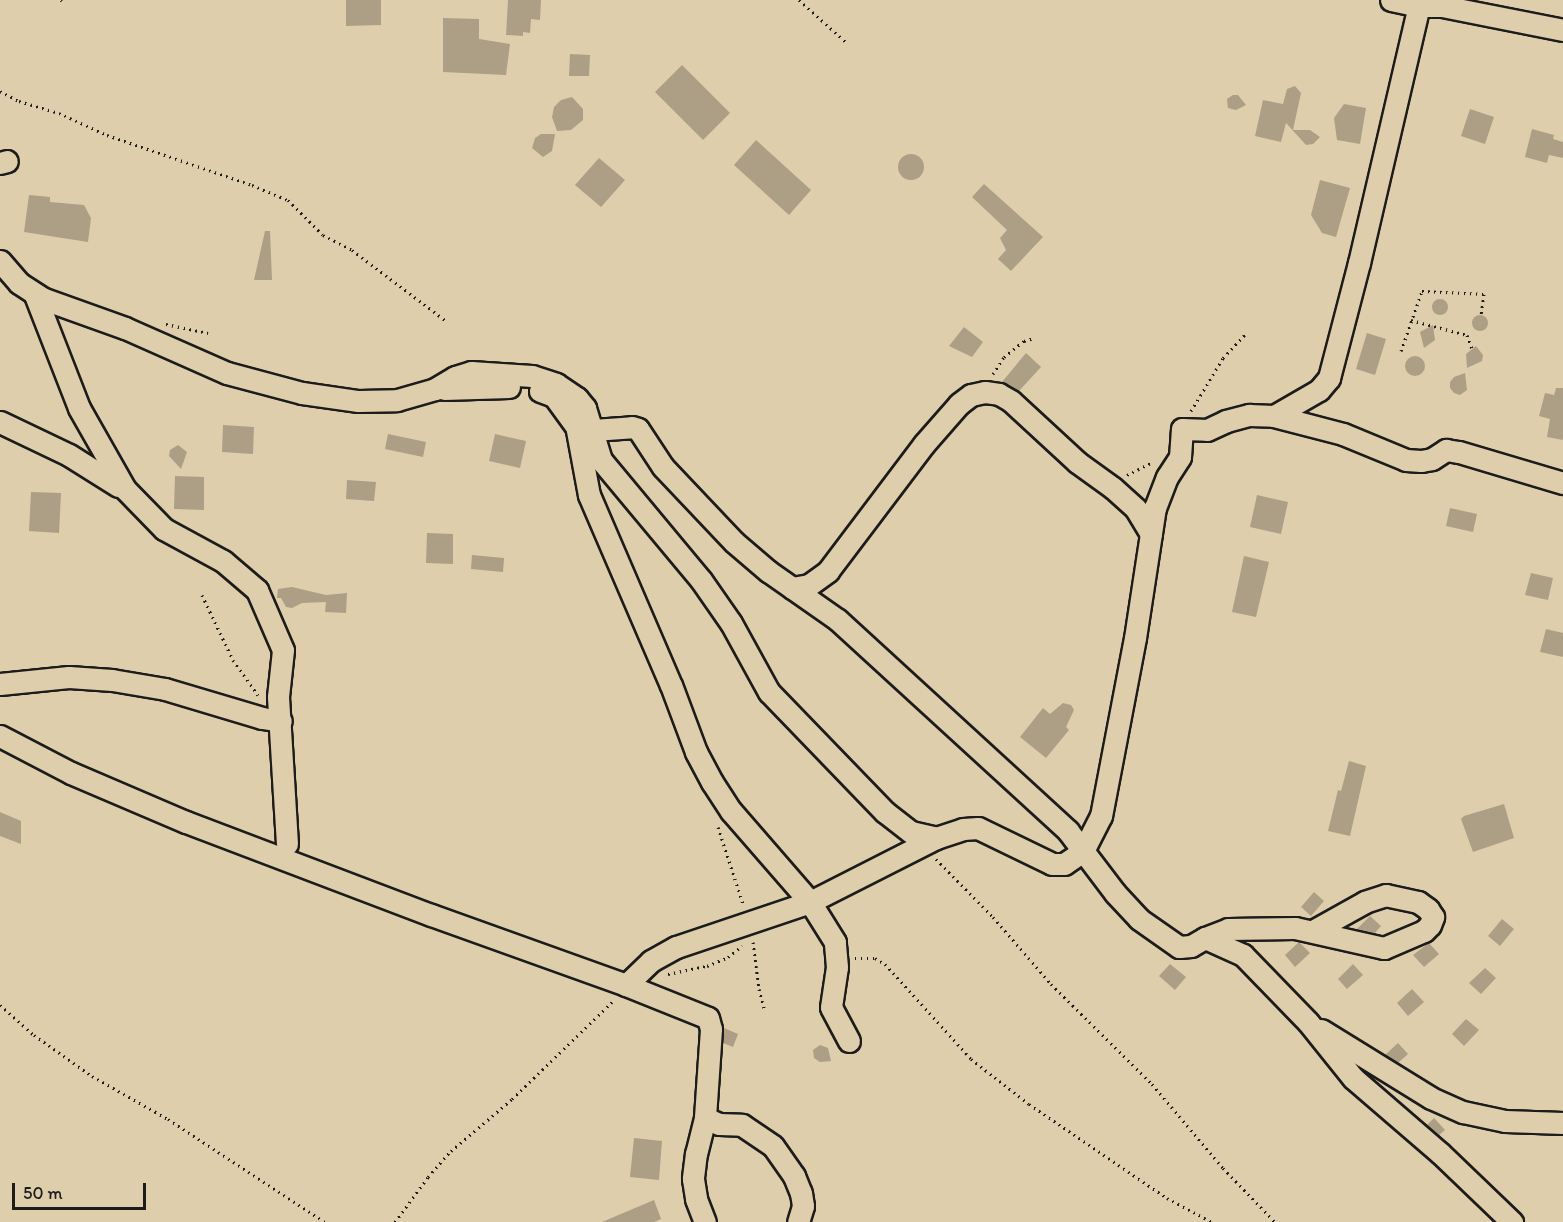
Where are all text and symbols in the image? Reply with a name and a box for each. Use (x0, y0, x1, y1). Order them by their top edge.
scale bar (15, 1171, 148, 1209)
text: 50 m (23, 1182, 63, 1204)

